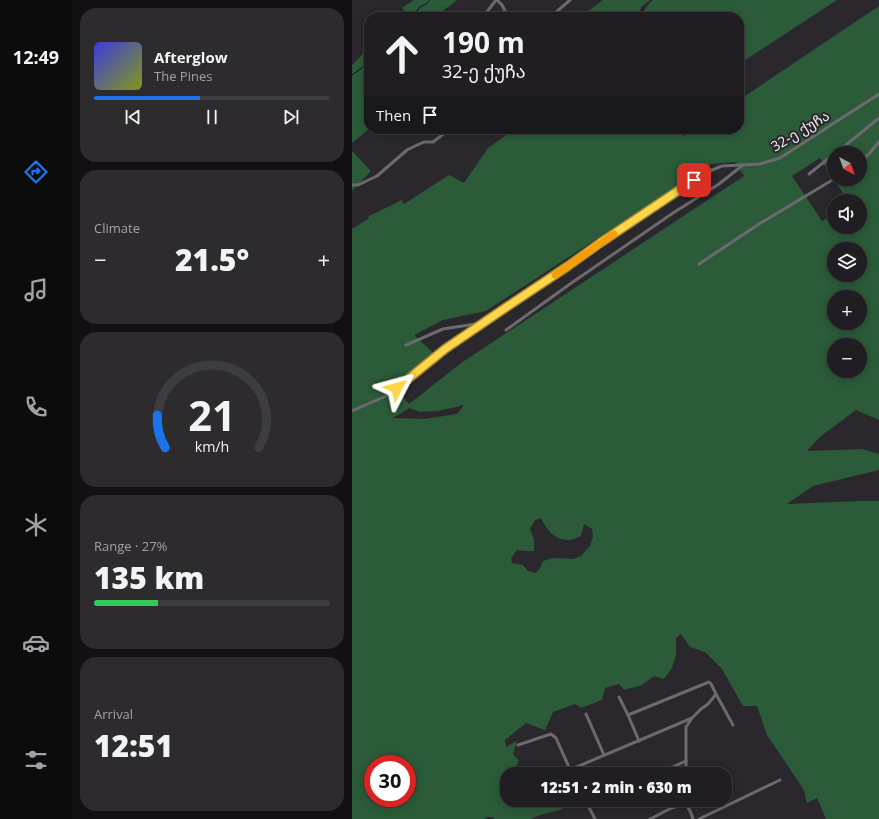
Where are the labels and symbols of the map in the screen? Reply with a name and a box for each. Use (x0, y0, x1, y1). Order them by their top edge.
street label: 32-ე ქუჩა (767, 106, 833, 155)
north arrow (827, 146, 867, 186)
pin (677, 163, 711, 197)
position arrow (376, 367, 418, 409)
speed limit sign: 30 (364, 755, 416, 807)

